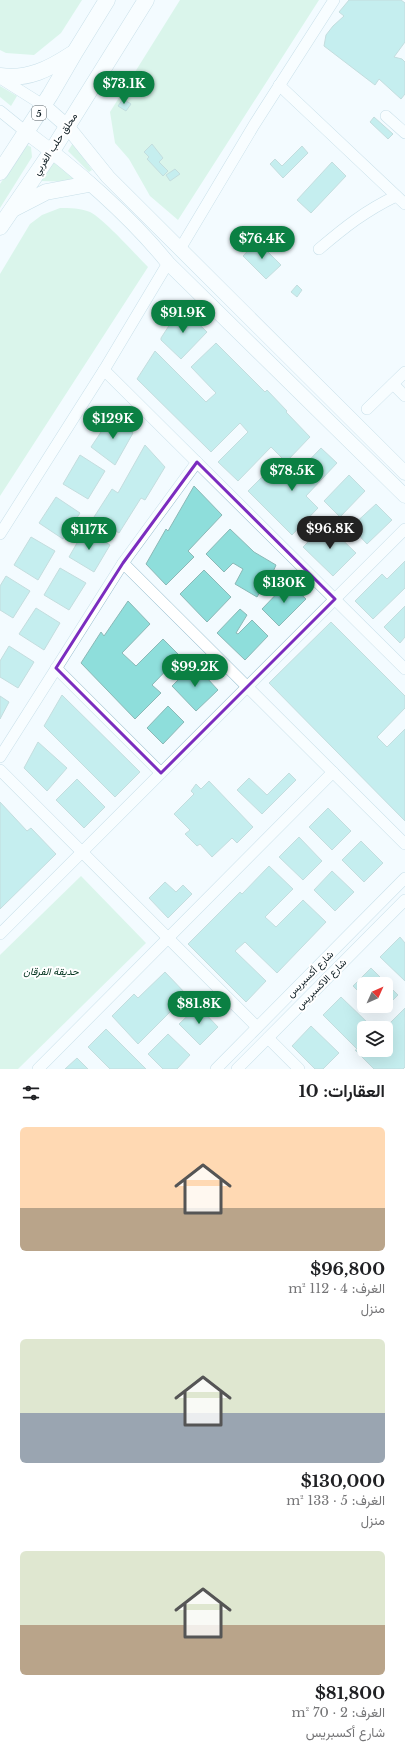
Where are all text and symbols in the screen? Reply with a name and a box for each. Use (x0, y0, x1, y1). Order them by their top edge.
pin: $73.1K (91, 71, 157, 105)
text: $73.1K (102, 75, 146, 92)
road number: 5 (32, 106, 46, 120)
street label: محلق حلب الغربي (30, 110, 82, 179)
pin: $76.4K (229, 226, 295, 260)
text: $76.4K (239, 230, 285, 247)
pin: $91.9K (150, 300, 216, 334)
text: $91.9K (160, 304, 206, 321)
pin: $129K (85, 406, 141, 440)
text: $129K (92, 410, 134, 427)
pin: $78.5K (259, 458, 325, 492)
text: $78.5K (269, 462, 315, 479)
pin: $96.8K (297, 516, 363, 550)
pin: $117K (61, 517, 117, 551)
text: $96.8K (306, 520, 354, 537)
text: $117K (70, 521, 108, 538)
pin: $130K (256, 570, 312, 604)
text: $130K (263, 574, 305, 591)
pin: $99.2K (162, 654, 228, 688)
text: $99.2K (171, 658, 219, 675)
street label: شارع أكسبريس (284, 948, 336, 1000)
street label: شارع الاكسبريس (293, 956, 349, 1012)
park label: حديقة الفرقان (23, 965, 79, 978)
north arrow (357, 977, 393, 1013)
map controls (357, 977, 393, 1057)
pin: $81.8K (166, 991, 232, 1025)
text: $81.8K (177, 995, 221, 1012)
button: layers (357, 1021, 393, 1057)
text: العقارات: 10 (298, 1081, 385, 1102)
icon: filters (20, 1082, 42, 1104)
icon: home (167, 1153, 239, 1225)
text: $96,800 (310, 1259, 385, 1280)
text: الغرف: 4 · 112 m² (288, 1280, 385, 1297)
text: منزل (361, 1300, 385, 1317)
icon: home (167, 1365, 239, 1437)
text: $130,000 (301, 1471, 385, 1492)
text: الغرف: 5 · 133 m² (286, 1492, 385, 1509)
text: منزل (361, 1512, 385, 1529)
icon: home (167, 1577, 239, 1649)
text: $81,800 (315, 1683, 385, 1704)
text: الغرف: 2 · 70 m² (292, 1704, 385, 1721)
text: شارع أكسبريس (306, 1724, 385, 1741)

